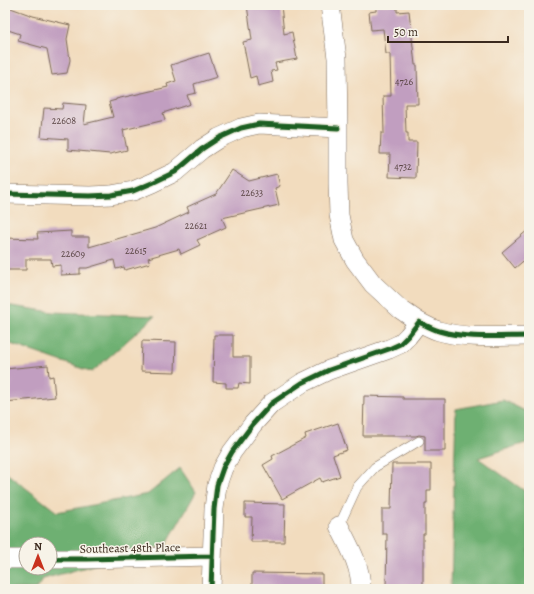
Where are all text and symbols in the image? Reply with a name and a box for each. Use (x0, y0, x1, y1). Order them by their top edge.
scale bar (388, 18, 508, 44)
text: 50 m (394, 24, 418, 40)
house number: 4726 (395, 75, 413, 88)
house number: 22608 (52, 114, 76, 127)
house number: 4732 (394, 160, 412, 173)
house number: 22633 (241, 186, 263, 199)
house number: 22621 (185, 219, 208, 232)
house number: 22615 (125, 244, 147, 257)
house number: 22609 (61, 247, 85, 260)
north arrow (18, 536, 58, 576)
text: N (34, 539, 42, 554)
street label: Southeast 48th Place (80, 539, 180, 557)

